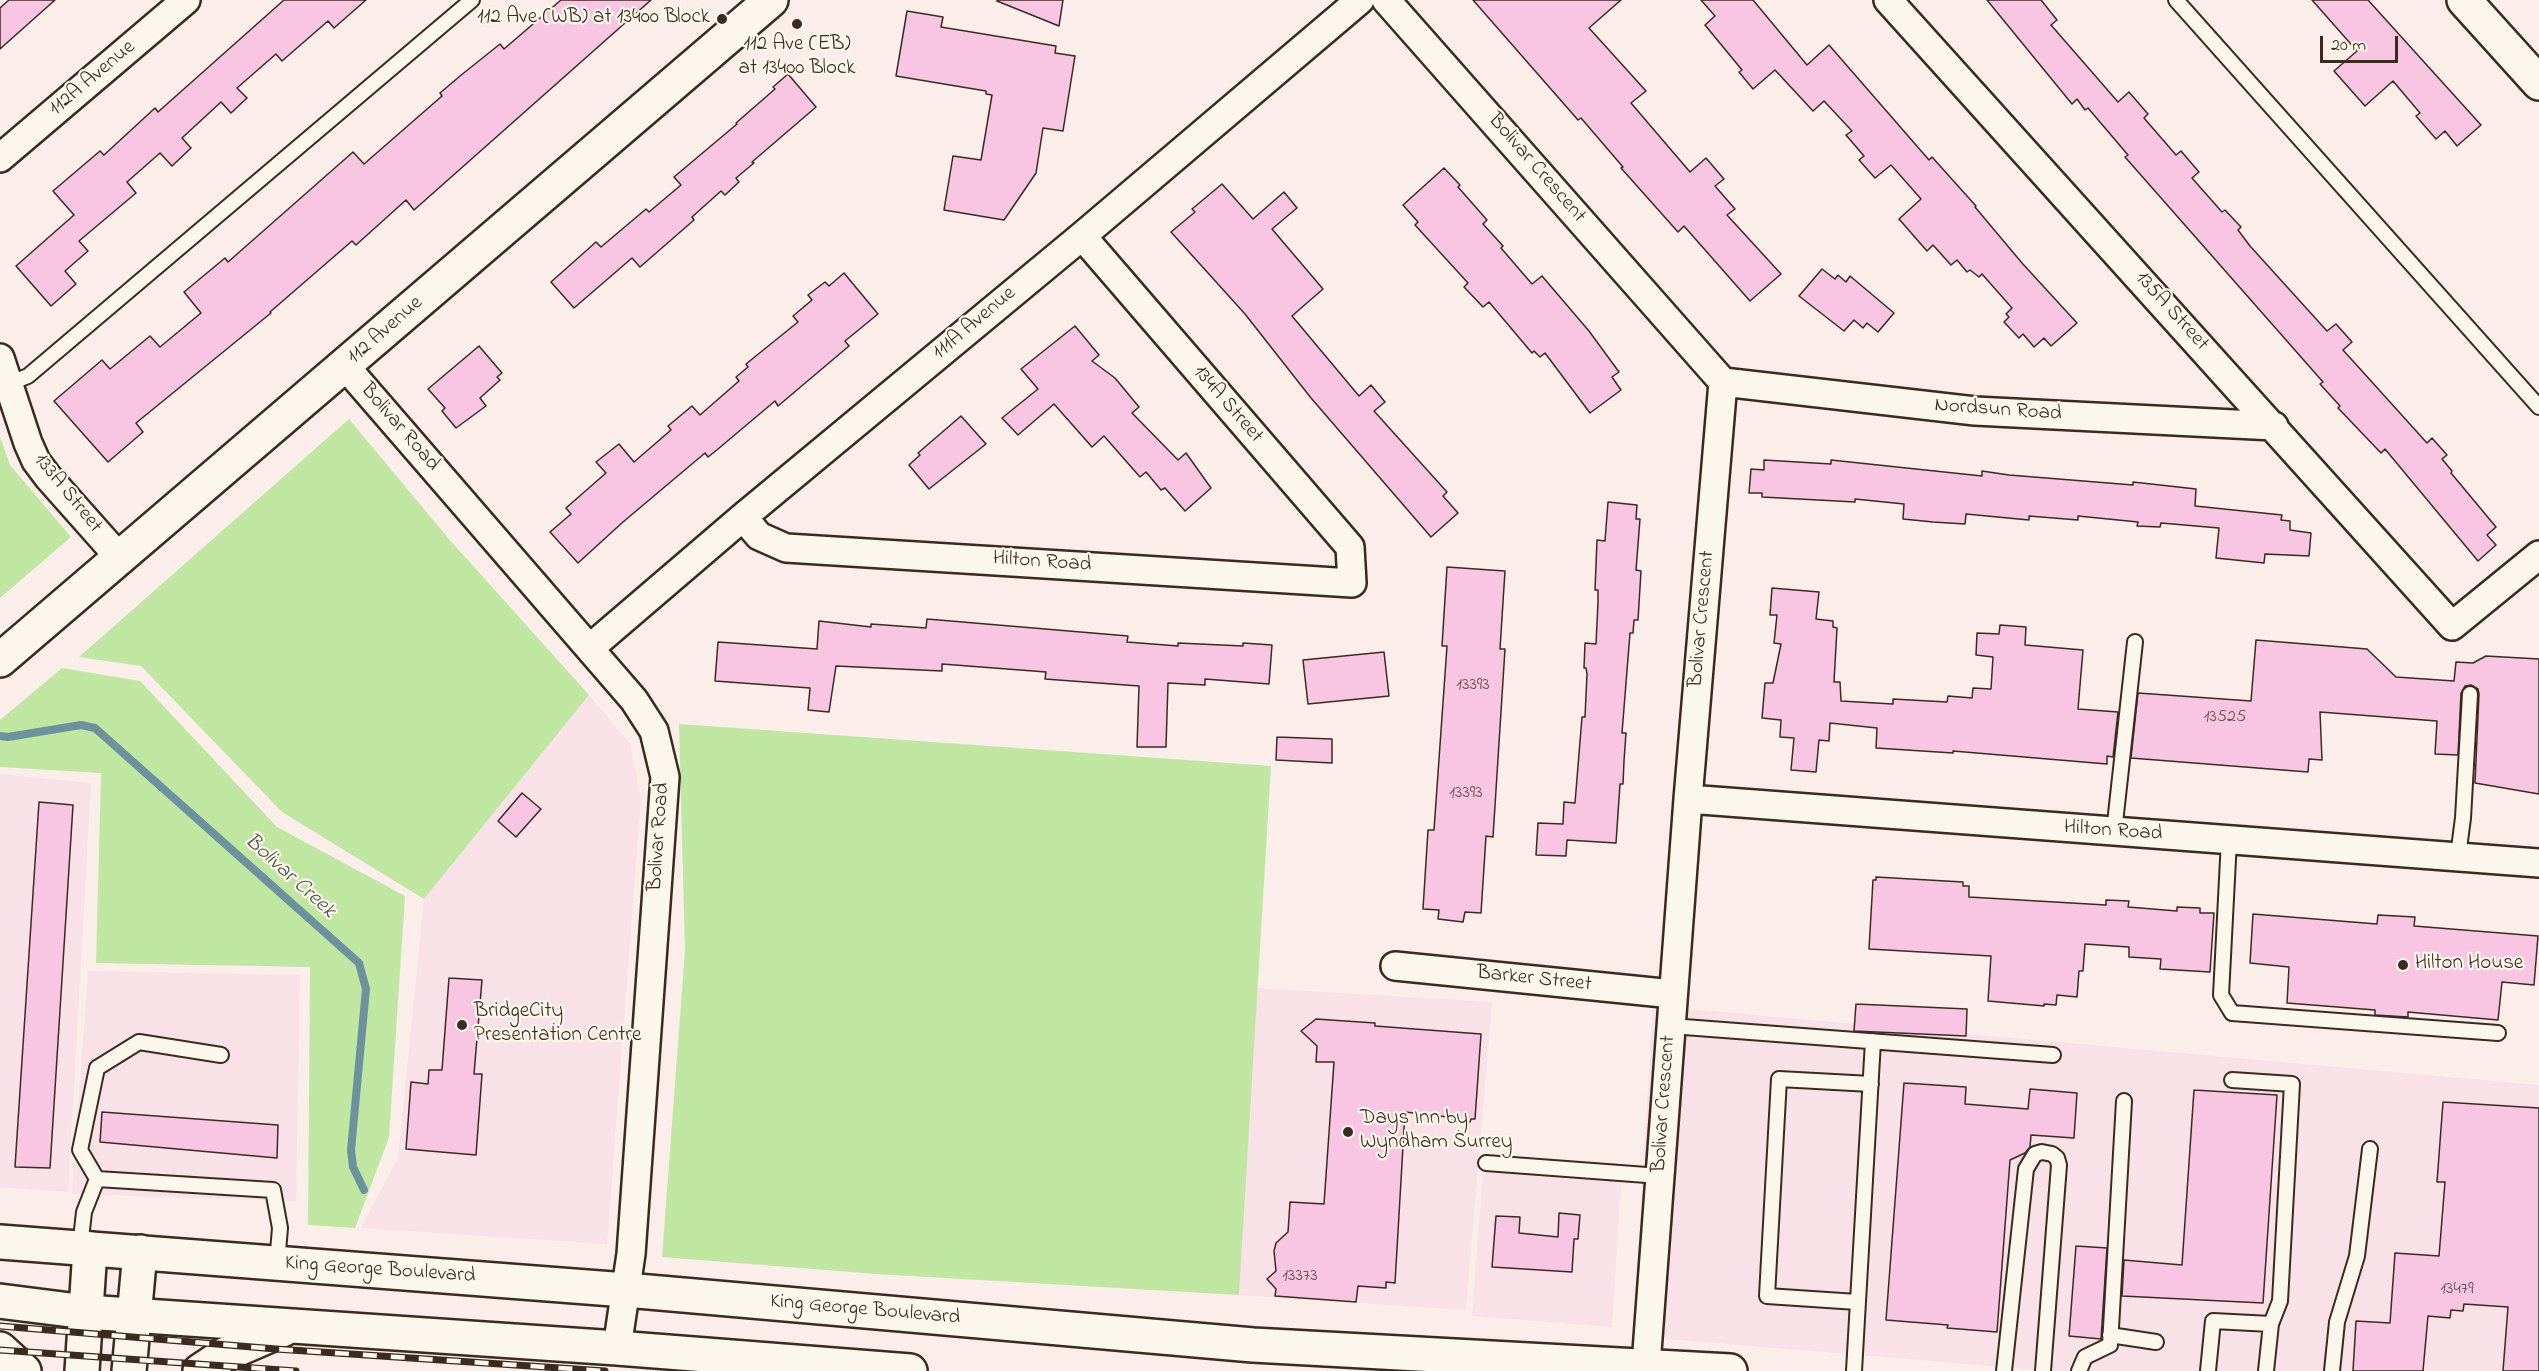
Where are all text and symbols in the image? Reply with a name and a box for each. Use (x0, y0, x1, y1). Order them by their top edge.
place label: 112 Ave (WB) at 13400 Block (477, 6, 710, 32)
marker: 112 Ave (WB) at 13400 Block (715, 12, 729, 26)
marker: 112 Ave (EB) at 13400 Block (790, 17, 804, 31)
scale bar (2323, 24, 2401, 62)
place label: 112 Ave (EB) at 13400 Block (739, 33, 855, 83)
text: 20 m (2331, 33, 2366, 59)
street label: 112A Avenue (45, 36, 141, 122)
street label: Bolivar Crescent (1481, 109, 1591, 229)
street label: 135A Street (2129, 267, 2213, 357)
street label: 111A Avenue (928, 282, 1022, 366)
street label: 112 Avenue (343, 291, 429, 371)
street label: 134A Street (1186, 361, 1268, 449)
street label: Bolivar Road (354, 379, 444, 477)
street label: Nordsun Road (1934, 394, 2062, 428)
street label: 133A Street (27, 449, 107, 539)
street label: Hilton Road (992, 547, 1092, 579)
street label: Bolivar Crescent (1684, 550, 1722, 688)
house number: 13393 (1456, 675, 1490, 697)
house number: 13525 (2204, 707, 2246, 729)
street label: Bolivar Road (644, 782, 676, 892)
house number: 13393 (1449, 783, 1483, 805)
street label: Hilton Road (2063, 816, 2163, 848)
water label: Bolivar Creek (238, 829, 340, 925)
place label: Hilton House (2415, 952, 2523, 978)
marker: Hilton House (2396, 958, 2410, 972)
street label: Barker Street (1475, 961, 1593, 999)
place label: BridgeCity Presentation Centre (474, 1000, 641, 1050)
marker: BridgeCity Presentation Centre (455, 1018, 469, 1032)
street label: Bolivar Crescent (1648, 1035, 1682, 1173)
place label: Days Inn by Wyndham Surrey (1360, 1107, 1513, 1157)
marker: Days Inn by Wyndham Surrey (1341, 1125, 1355, 1139)
street label: King George Boulevard (284, 1252, 476, 1290)
house number: 13373 (1282, 1266, 1318, 1288)
house number: 13479 (2440, 1279, 2474, 1301)
street label: King George Boulevard (769, 1290, 961, 1332)

